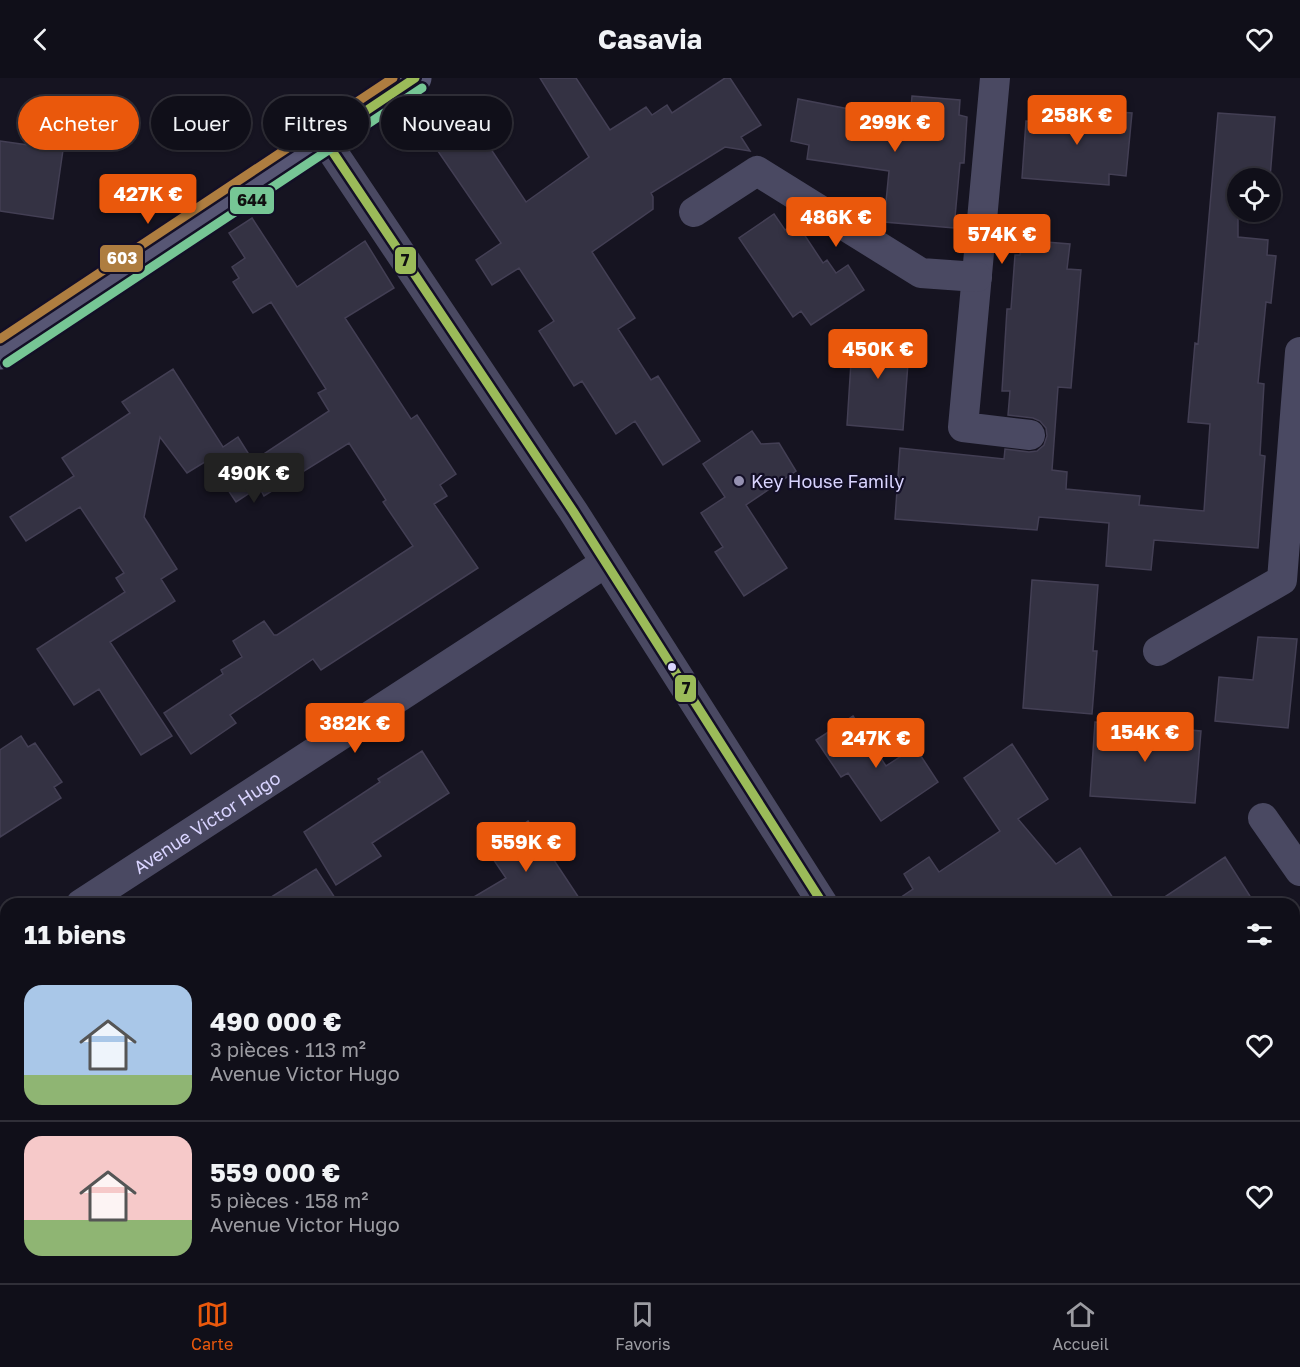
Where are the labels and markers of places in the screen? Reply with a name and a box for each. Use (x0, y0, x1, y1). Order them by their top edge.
pin: 258K € (1028, 95, 1126, 146)
pin: 299K € (846, 102, 944, 153)
pin: 427K € (99, 174, 197, 225)
pin: 486K € (787, 197, 885, 248)
pin: 574K € (953, 214, 1051, 265)
pin: 450K € (829, 329, 927, 380)
pin: 490K € (205, 453, 303, 504)
place label: Key House Family (751, 470, 904, 492)
marker: Key House Family (732, 474, 746, 488)
unlabelled marker (666, 661, 678, 673)
pin: 382K € (306, 703, 404, 754)
pin: 154K € (1096, 712, 1194, 763)
pin: 247K € (827, 718, 925, 769)
pin: 559K € (477, 822, 575, 873)

